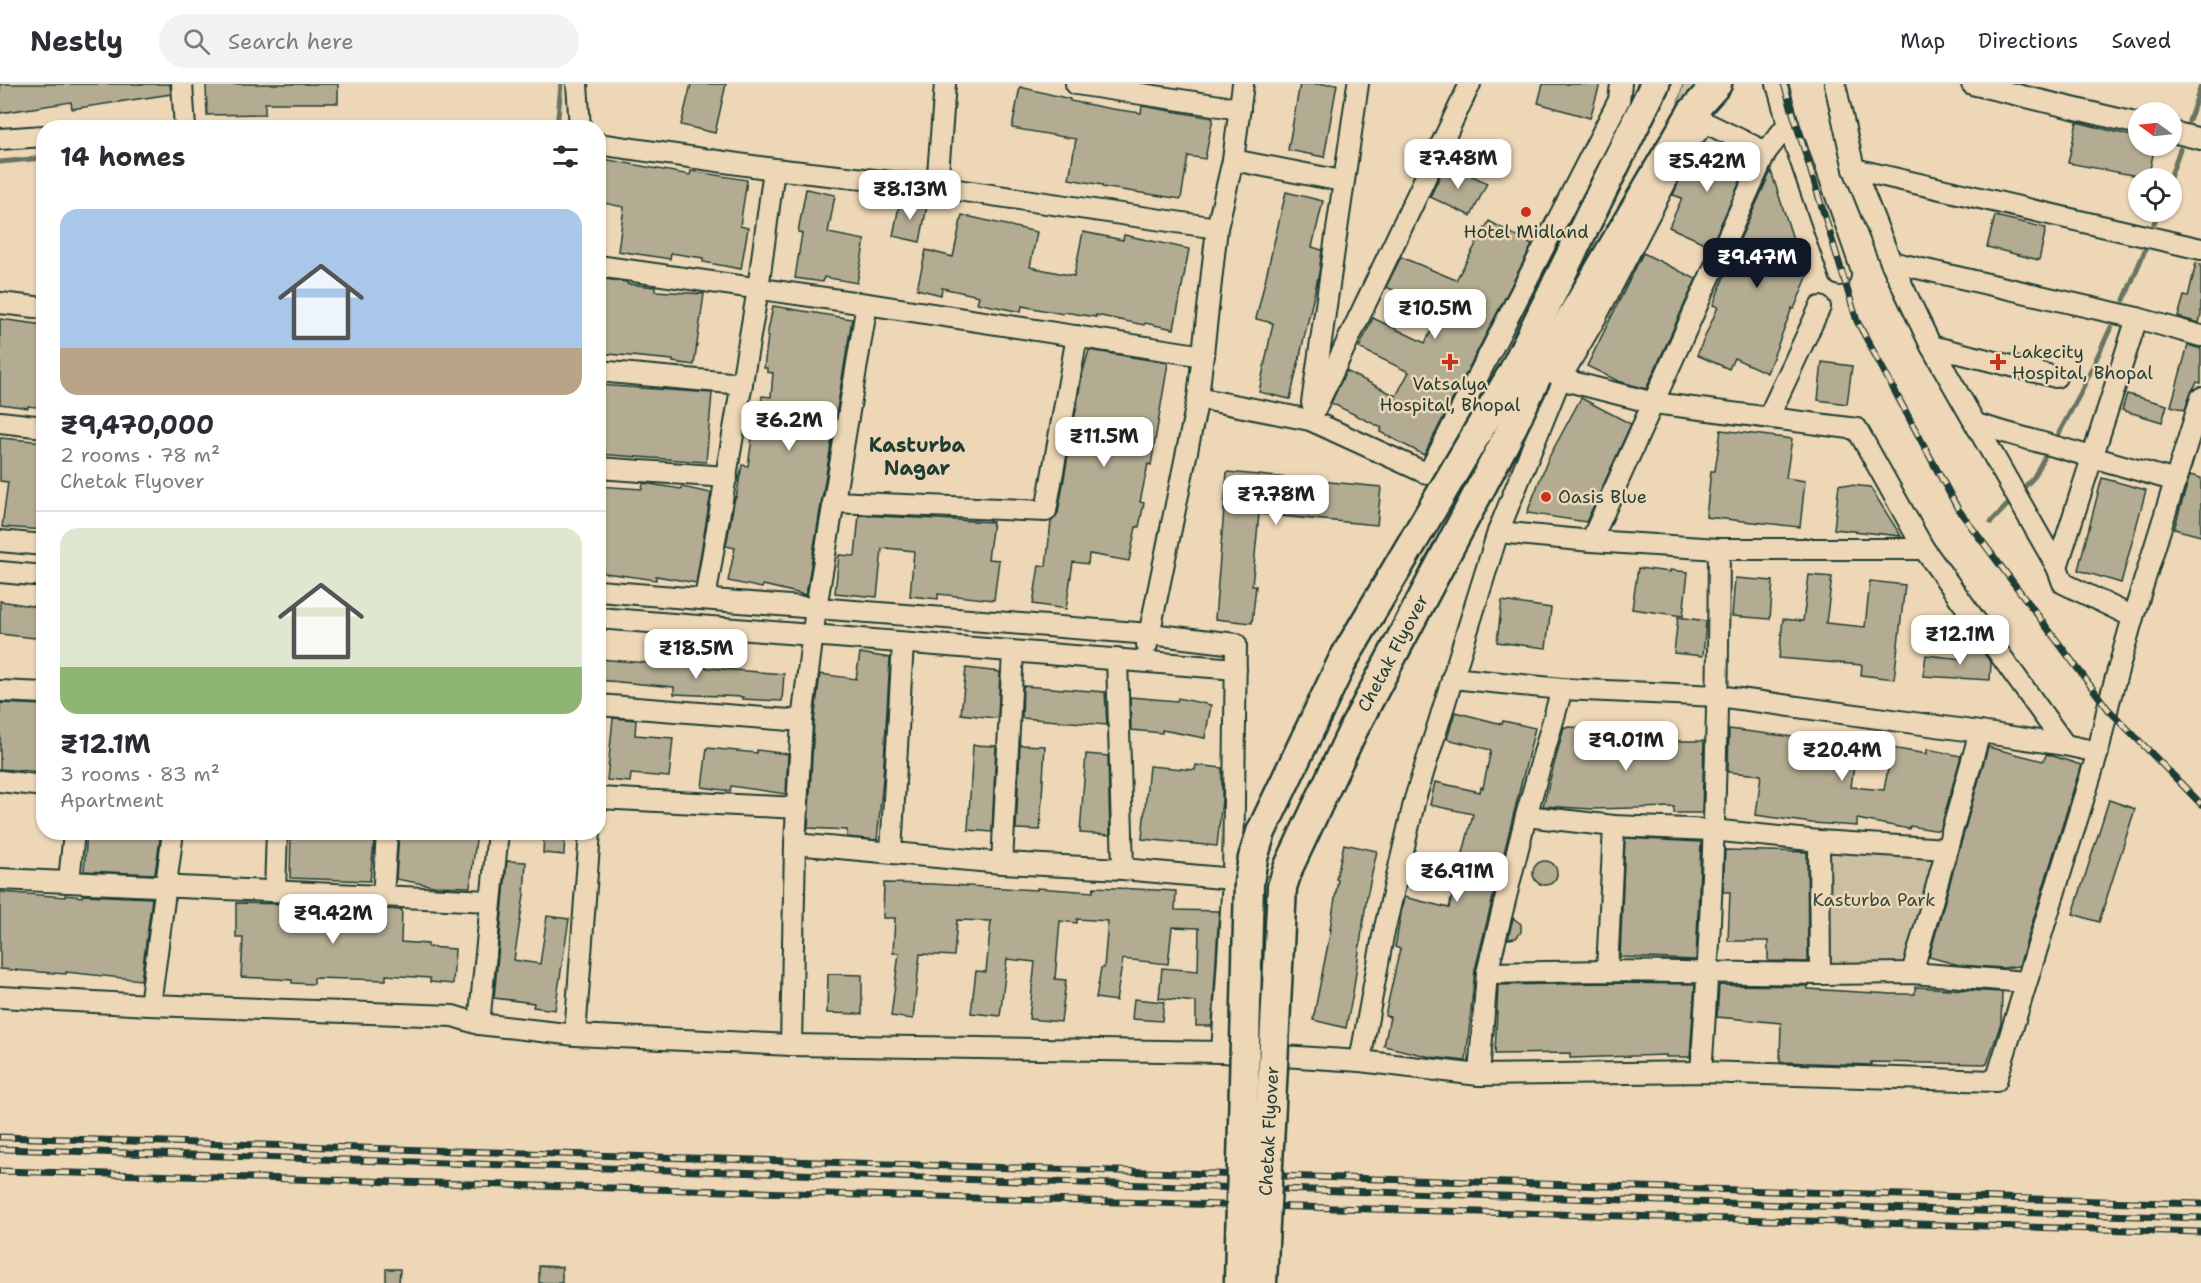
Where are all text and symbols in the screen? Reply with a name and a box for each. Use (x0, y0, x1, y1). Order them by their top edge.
search box (159, 14, 579, 68)
text: Nestly (30, 22, 123, 60)
icon: search (180, 25, 213, 58)
text: Search here (228, 27, 354, 56)
text: Map (1900, 27, 1945, 55)
text: Directions (1978, 27, 2078, 55)
text: Saved (2111, 27, 2171, 55)
north arrow (2128, 102, 2182, 156)
map controls (2128, 102, 2182, 222)
text: 14 homes (60, 139, 186, 174)
pin: ₹7.48M (1409, 139, 1507, 190)
icon: filters (549, 140, 582, 173)
pin: ₹5.42M (1658, 142, 1756, 193)
text: ₹7.48M (1418, 145, 1498, 171)
text: ₹5.42M (1668, 148, 1746, 174)
button: locate (2128, 168, 2182, 222)
pin: ₹8.13M (861, 170, 959, 221)
text: ₹8.13M (873, 176, 947, 202)
marker: Hotel Midland (1519, 205, 1533, 219)
place label: Hotel Midland (1463, 220, 1589, 244)
pin: ₹9.47M (1708, 238, 1806, 289)
text: ₹9.47M (1717, 244, 1797, 270)
icon: home (267, 248, 375, 356)
pin: ₹10.5M (1386, 289, 1484, 340)
text: ₹10.5M (1398, 295, 1472, 321)
place label: Lakecity Hospital, Bhopal (2012, 340, 2154, 385)
marker: Vatsalya Hospital, Bhopal (1441, 353, 1459, 371)
marker: Lakecity Hospital, Bhopal (1989, 353, 2007, 371)
place label: Vatsalya Hospital, Bhopal (1380, 372, 1521, 417)
pin: ₹6.2M (747, 401, 831, 452)
text: ₹9,470,000 (60, 407, 214, 442)
text: ₹6.2M (755, 407, 823, 433)
pin: ₹11.5M (1055, 417, 1153, 468)
text: ₹11.5M (1069, 423, 1139, 449)
district label: Kasturba Nagar (869, 432, 966, 481)
text: 2 rooms · 78 m² (60, 442, 220, 468)
text: Chetak Flyover (60, 468, 205, 494)
pin: ₹7.78M (1227, 475, 1325, 526)
text: ₹7.78M (1237, 481, 1315, 507)
place label: Oasis Blue (1558, 485, 1647, 509)
marker: Oasis Blue (1539, 490, 1553, 504)
icon: home (267, 567, 375, 675)
street label: Chetak Flyover (1352, 590, 1434, 716)
pin: ₹12.1M (1911, 615, 2009, 666)
text: ₹12.1M (1925, 621, 1995, 647)
pin: ₹18.5M (647, 629, 745, 680)
text: ₹18.5M (658, 635, 734, 661)
pin: ₹9.01M (1577, 721, 1675, 772)
text: ₹12.1M (60, 726, 151, 761)
text: ₹9.01M (1588, 727, 1664, 753)
pin: ₹20.4M (1793, 731, 1891, 782)
text: ₹20.4M (1802, 737, 1882, 763)
text: 3 rooms · 83 m² (60, 761, 220, 787)
text: Apartment (60, 787, 164, 813)
pin: ₹6.91M (1408, 852, 1506, 903)
text: ₹6.91M (1420, 858, 1494, 884)
park label: Kasturba Park (1812, 888, 1936, 912)
pin: ₹9.42M (284, 894, 382, 945)
text: ₹9.42M (293, 900, 373, 926)
street label: Chetak Flyover (1254, 1065, 1284, 1197)

